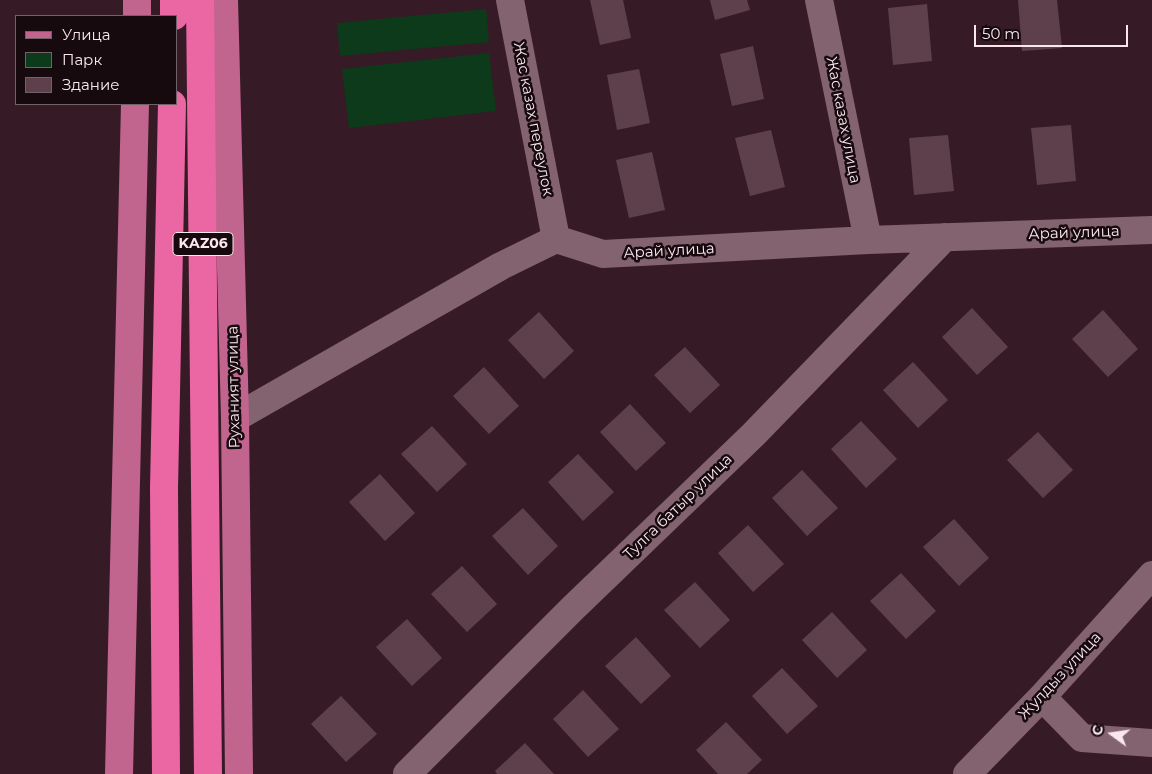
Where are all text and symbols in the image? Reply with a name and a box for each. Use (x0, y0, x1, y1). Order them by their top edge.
legend (15, 15, 178, 105)
scale bar (977, 15, 1131, 47)
text: 50 m (982, 24, 1020, 43)
text: Улица (62, 25, 110, 44)
street label: Жас казах переулок (509, 40, 557, 198)
text: Парк (62, 50, 102, 69)
street label: Жас казах улица (822, 55, 864, 185)
text: Здание (62, 75, 120, 94)
street label: Арай улица (1028, 222, 1120, 244)
road number: KАZ06 (173, 232, 233, 255)
street label: Арай улица (623, 240, 715, 262)
street label: Руханият улица (224, 326, 244, 448)
street label: Тулга батыр улица (620, 450, 736, 564)
street label: Жулдыз улица (1015, 629, 1105, 723)
north arrow (1087, 709, 1137, 759)
text: С (1087, 723, 1107, 737)

